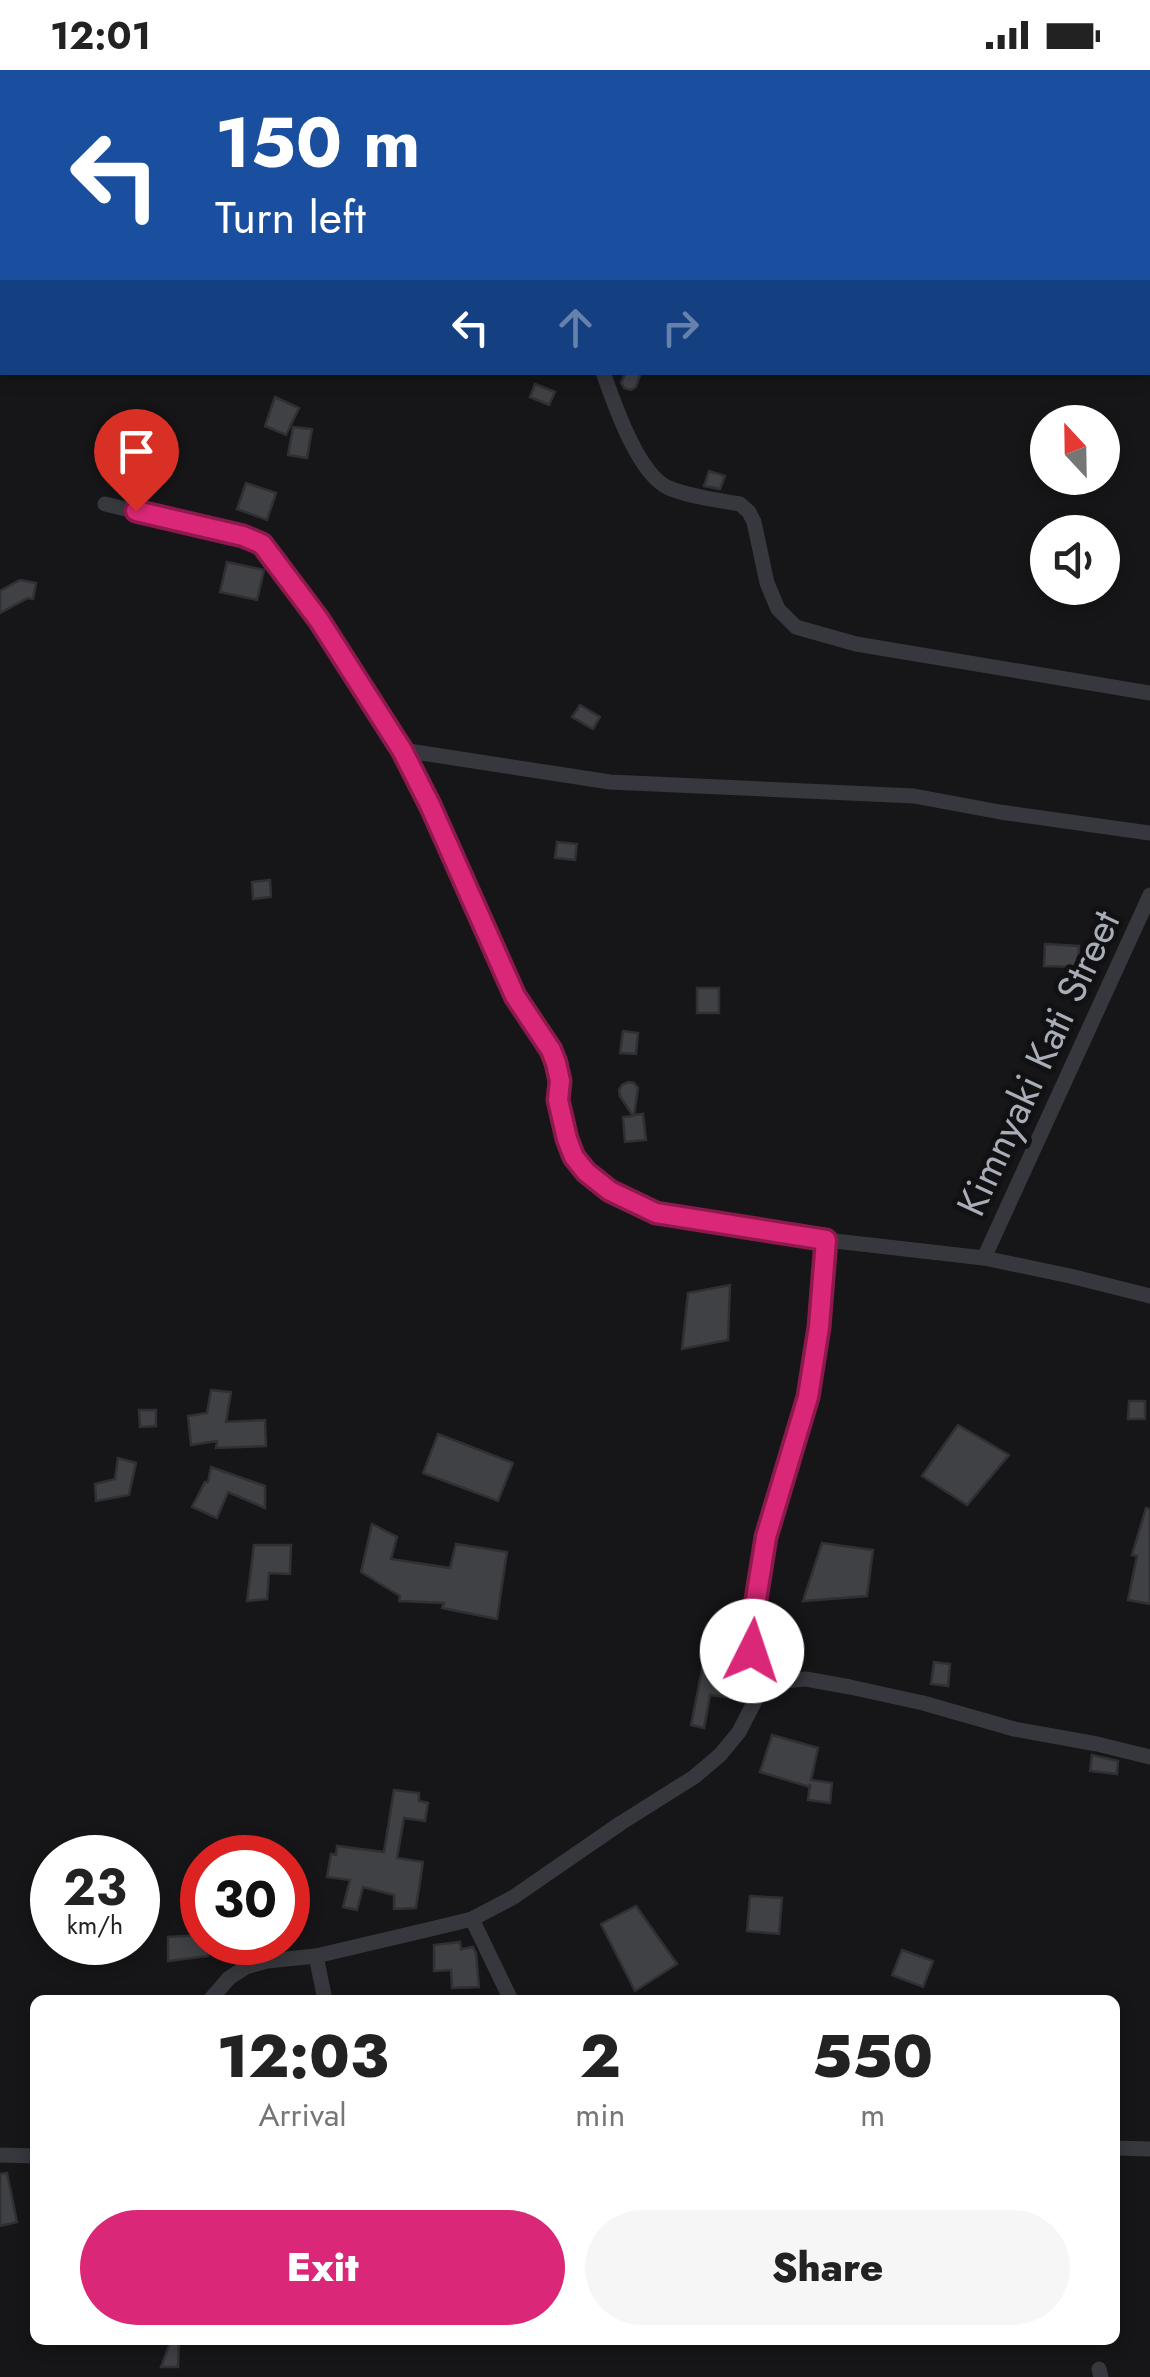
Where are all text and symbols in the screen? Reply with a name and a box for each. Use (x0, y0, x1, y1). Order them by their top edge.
text: 12:01 (50, 8, 151, 63)
text: 150 m (215, 92, 421, 193)
icon: left (50, 110, 180, 240)
text: Turn left (215, 185, 366, 250)
icon: left (443, 300, 498, 355)
icon: ahead (548, 300, 603, 355)
icon: right (653, 300, 708, 355)
north arrow (1030, 405, 1120, 495)
map controls (1030, 405, 1120, 605)
pin (94, 409, 179, 512)
icon: arrive (109, 424, 164, 479)
button: sound (1030, 515, 1120, 605)
street label: Kimnyaki Kati Street (942, 900, 1134, 1225)
position arrow (700, 1599, 804, 1703)
speed limit sign: 30 (180, 1835, 310, 1965)
text: 23 (63, 1851, 127, 1924)
text: km/h (67, 1907, 123, 1943)
text: 12:03 (217, 2013, 388, 2100)
text: 2 (580, 2013, 621, 2100)
text: 550 (812, 2013, 933, 2100)
text: Arrival (259, 2092, 347, 2138)
text: min (575, 2092, 625, 2138)
text: m (860, 2092, 885, 2138)
button: Exit (80, 2210, 565, 2325)
button: Share (585, 2210, 1070, 2325)

